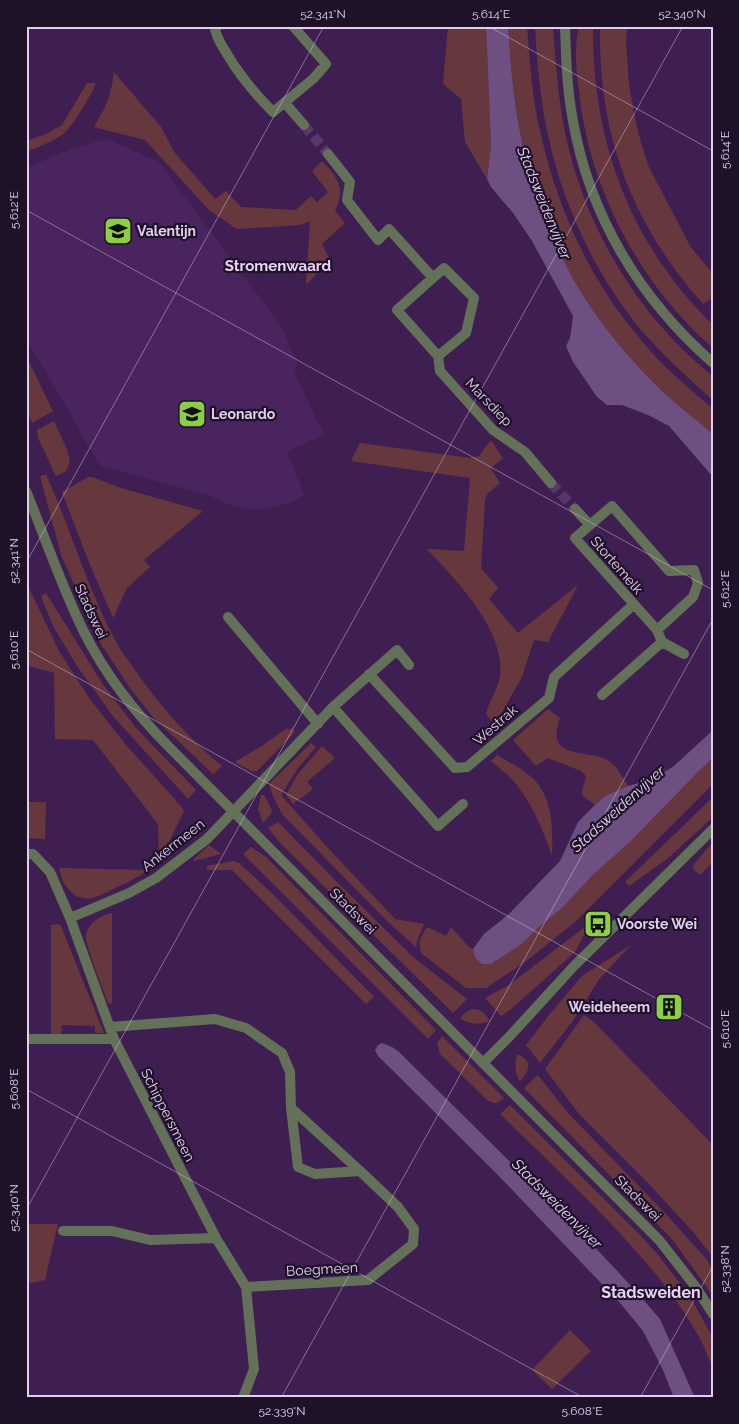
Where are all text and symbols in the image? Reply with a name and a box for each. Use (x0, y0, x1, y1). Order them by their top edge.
text: 52.341°N (300, 7, 346, 21)
text: 5.614°E (472, 7, 510, 21)
text: 52.340°N (658, 7, 706, 21)
text: 5.614°E (718, 131, 732, 169)
water label: Stadsweidenvijver (513, 143, 575, 263)
text: 5.612°E (7, 191, 21, 229)
school or university icon: Valentijn (103, 216, 133, 246)
place label: Valentijn (137, 223, 196, 239)
district label: Stromenwaard (225, 257, 332, 275)
street label: Marsdiep (462, 375, 516, 429)
school or university icon: Leonardo (177, 399, 207, 429)
place label: Leonardo (211, 406, 276, 422)
street label: Stortemelk (588, 533, 647, 598)
text: 52.341°N (7, 538, 21, 584)
text: 5.612°E (718, 570, 732, 608)
street label: Stadswei (71, 581, 111, 641)
text: 5.610°E (7, 631, 21, 669)
street label: Westrak (470, 701, 521, 749)
water label: Stadsweidenvijver (567, 762, 669, 857)
street label: Ankermeen (138, 816, 208, 874)
street label: Stadswei (327, 885, 379, 937)
bus stop icon: Voorste Wei (583, 909, 613, 939)
place label: Voorste Wei (617, 916, 697, 932)
building icon: Weideheem (654, 992, 684, 1022)
place label: Weideheem (569, 999, 650, 1015)
text: 5.610°E (718, 1010, 732, 1048)
street label: Schippersmeen (138, 1066, 198, 1164)
text: 5.608°E (7, 1068, 21, 1110)
water label: Stadsweidenvijver (507, 1154, 606, 1253)
street label: Stadswei (612, 1172, 664, 1224)
text: 52.340°N (7, 1184, 21, 1232)
text: 52.338°N (718, 1245, 732, 1293)
street label: Boegmeen (286, 1259, 358, 1279)
district label: Stadsweiden (601, 1283, 701, 1302)
text: 52.339°N (259, 1404, 305, 1418)
text: 5.608°E (561, 1404, 603, 1418)

